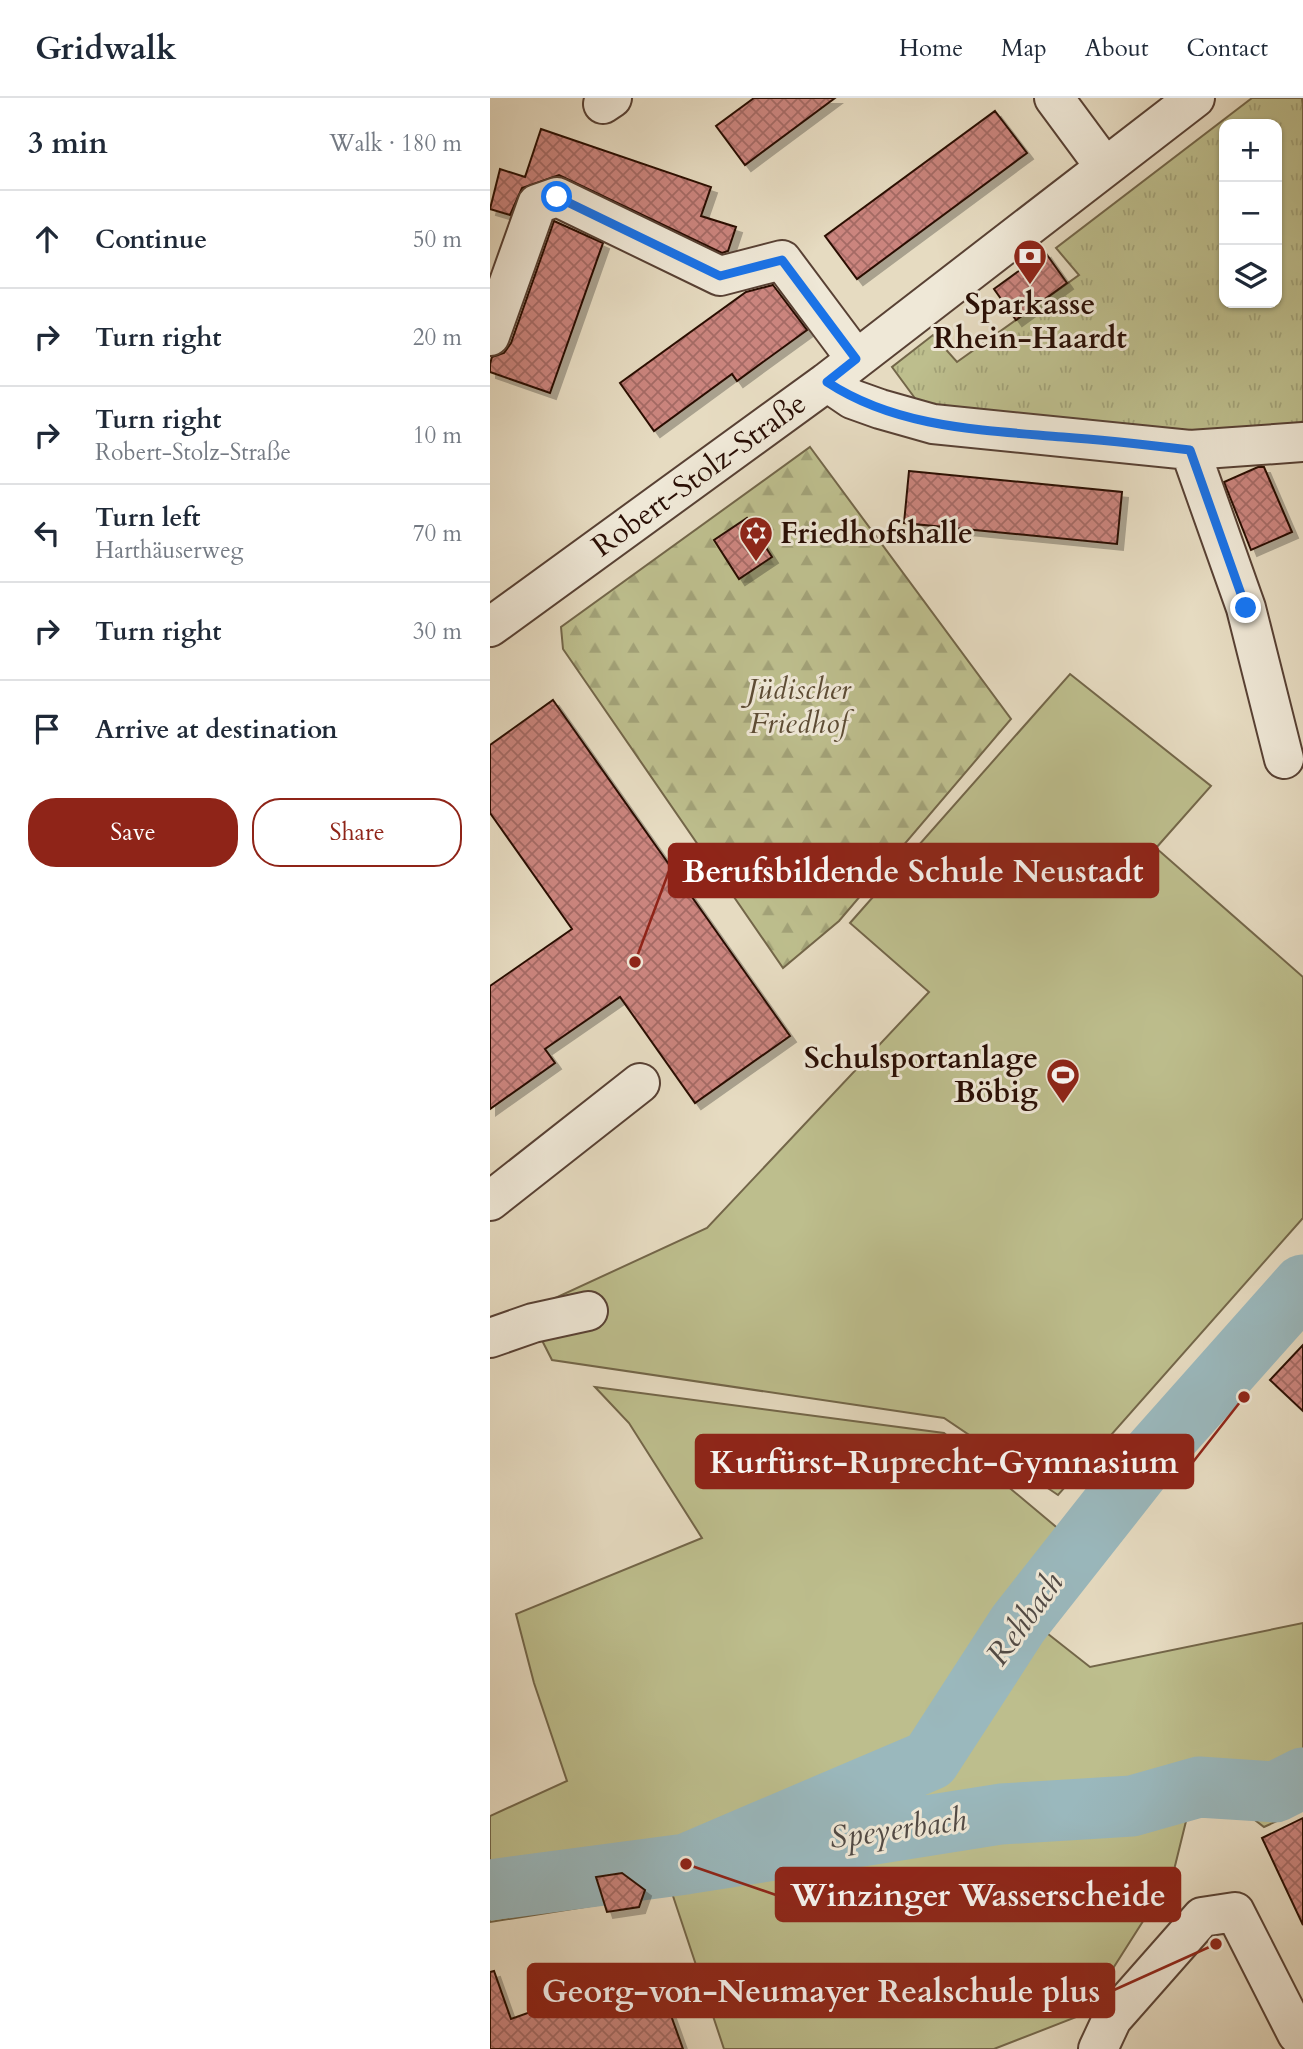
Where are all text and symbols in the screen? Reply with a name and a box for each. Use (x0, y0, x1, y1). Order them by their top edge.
text: Gridwalk (35, 26, 177, 71)
text: Home (899, 32, 963, 65)
text: Map (1001, 32, 1047, 65)
text: About (1085, 32, 1149, 65)
text: Contact (1187, 32, 1268, 65)
map controls (1219, 119, 1282, 308)
button: + (1219, 119, 1282, 182)
text: 3 min (28, 123, 108, 164)
text: Walk · 180 m (329, 128, 462, 159)
route start (541, 181, 572, 212)
button: − (1219, 182, 1282, 245)
icon: ahead (28, 220, 66, 258)
text: Continue (95, 222, 207, 257)
text: 50 m (413, 224, 462, 255)
bank icon: Sparkasse Rhein-Haardt (1011, 237, 1049, 286)
button: layers (1219, 245, 1282, 308)
place label: Sparkasse Rhein-Haardt (933, 284, 1127, 359)
icon: right (28, 318, 66, 356)
text: Turn right (95, 320, 222, 355)
text: 20 m (413, 322, 462, 353)
street label: Robert-Stolz-Straße (584, 383, 814, 567)
text: Turn right (95, 402, 222, 437)
icon: right (28, 416, 66, 454)
text: 10 m (413, 420, 462, 451)
text: Robert-Stolz-Straße (95, 437, 291, 468)
text: Turn left (95, 500, 200, 535)
place label: Friedhofshalle (780, 513, 973, 554)
icon: left (28, 514, 66, 552)
synagogue icon: Friedhofshalle (737, 514, 775, 563)
text: 70 m (413, 518, 462, 549)
text: Harthäuserweg (95, 535, 244, 566)
route end (1230, 592, 1261, 623)
icon: right (28, 612, 66, 650)
text: Turn right (95, 614, 222, 649)
text: 30 m (413, 616, 462, 647)
park label: Jüdischer Friedhof (740, 669, 854, 744)
icon: arrive (28, 710, 66, 748)
text: Arrive at destination (95, 712, 338, 747)
button: Save (28, 798, 238, 867)
button: Share (252, 798, 462, 867)
callout: Berufsbildende Schule Neustadt (669, 844, 1158, 897)
text: Berufsbildende Schule Neustadt (682, 850, 1144, 894)
place label: Schulsportanlage Böbig (804, 1038, 1038, 1113)
sports icon: Schulsportanlage Böbig (1044, 1056, 1082, 1105)
callout: Kurfürst-Ruprecht-Gymnasium (696, 1435, 1193, 1488)
text: Kurfürst-Ruprecht-Gymnasium (709, 1441, 1179, 1485)
water label: Rehbach (976, 1563, 1074, 1675)
water label: Speyerbach (827, 1798, 969, 1860)
callout: Winzinger Wasserscheide (776, 1868, 1180, 1921)
text: Winzinger Wasserscheide (789, 1874, 1166, 1918)
callout: Georg-von-Neumayer Realschule plus (528, 1964, 1114, 2017)
text: Georg-von-Neumayer Realschule plus (542, 1970, 1100, 2014)

